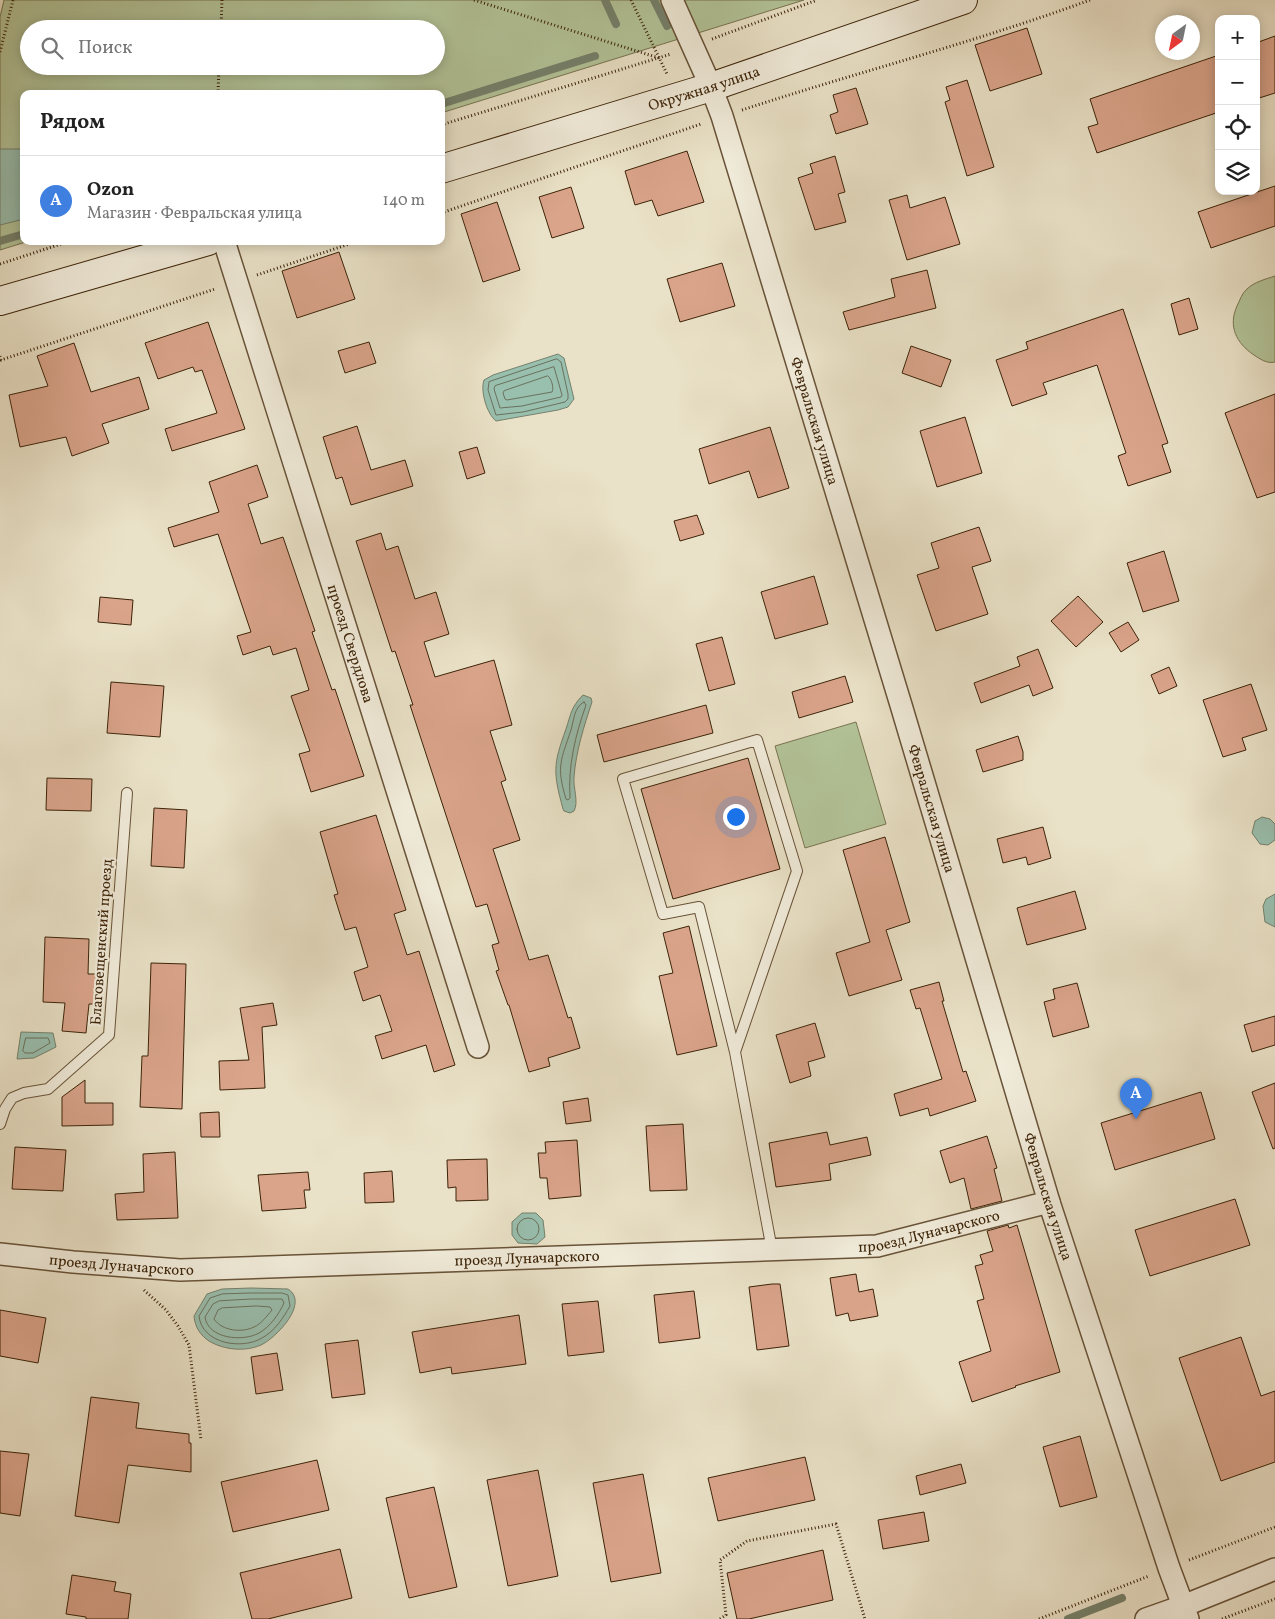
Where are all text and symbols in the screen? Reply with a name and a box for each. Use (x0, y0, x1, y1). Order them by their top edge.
north arrow (1155, 15, 1200, 60)
map controls (1215, 15, 1260, 195)
button: + (1215, 15, 1260, 60)
search box (20, 20, 445, 75)
icon: search (38, 34, 66, 62)
text: Поиск (78, 35, 132, 61)
button: − (1215, 60, 1260, 105)
street label: Окружная улица (646, 62, 763, 117)
button: locate (1215, 105, 1260, 150)
text: Рядом (40, 108, 105, 137)
button: layers (1215, 150, 1260, 195)
text: Ozon (87, 177, 134, 203)
text: A (50, 190, 62, 212)
text: 140 m (383, 190, 425, 212)
text: Магазин · Февральская улица (87, 203, 302, 225)
street label: Февральская улица (784, 355, 843, 488)
street label: проезд Свердлова (321, 582, 378, 706)
street label: Февральская улица (901, 742, 959, 876)
your location (723, 804, 749, 830)
street label: Благовещенский проезд (86, 858, 119, 1026)
pin: A (1120, 1078, 1152, 1119)
street label: Февральская улица (1017, 1130, 1077, 1264)
street label: проезд Луначарского (858, 1206, 1002, 1259)
street label: проезд Луначарского (454, 1247, 600, 1273)
street label: проезд Луначарского (48, 1250, 194, 1282)

